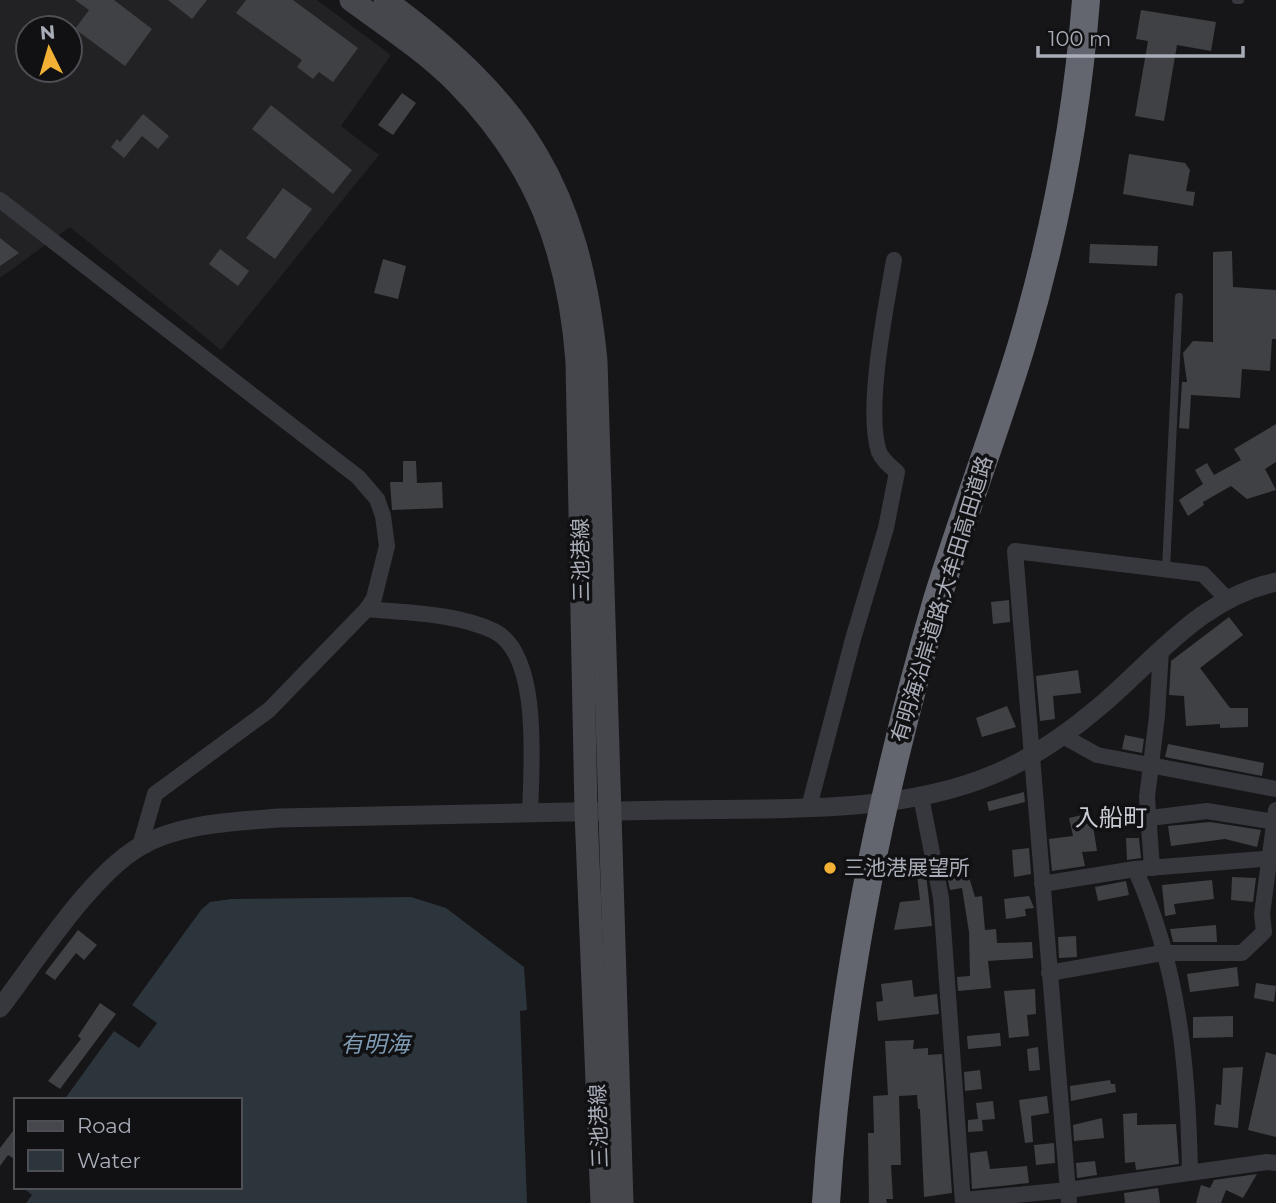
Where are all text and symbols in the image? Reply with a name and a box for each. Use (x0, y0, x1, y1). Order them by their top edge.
north arrow (14, 14, 84, 84)
scale bar (1038, 14, 1243, 58)
text: N (39, 20, 56, 45)
text: 100 m (1048, 26, 1111, 51)
street label: 有明海沿岸道路;大牟田高田道路 (886, 452, 997, 745)
street label: 三池港線 (567, 518, 594, 602)
district label: 入船町 (1075, 803, 1147, 832)
place label: 三池港展望所 (844, 855, 970, 880)
marker: 三池港展望所 (822, 860, 838, 876)
water label: 有明海 (341, 1030, 414, 1058)
street label: 三池港線 (585, 1084, 612, 1168)
legend (14, 1098, 242, 1189)
text: Road (77, 1113, 132, 1138)
text: Water (77, 1148, 141, 1173)

